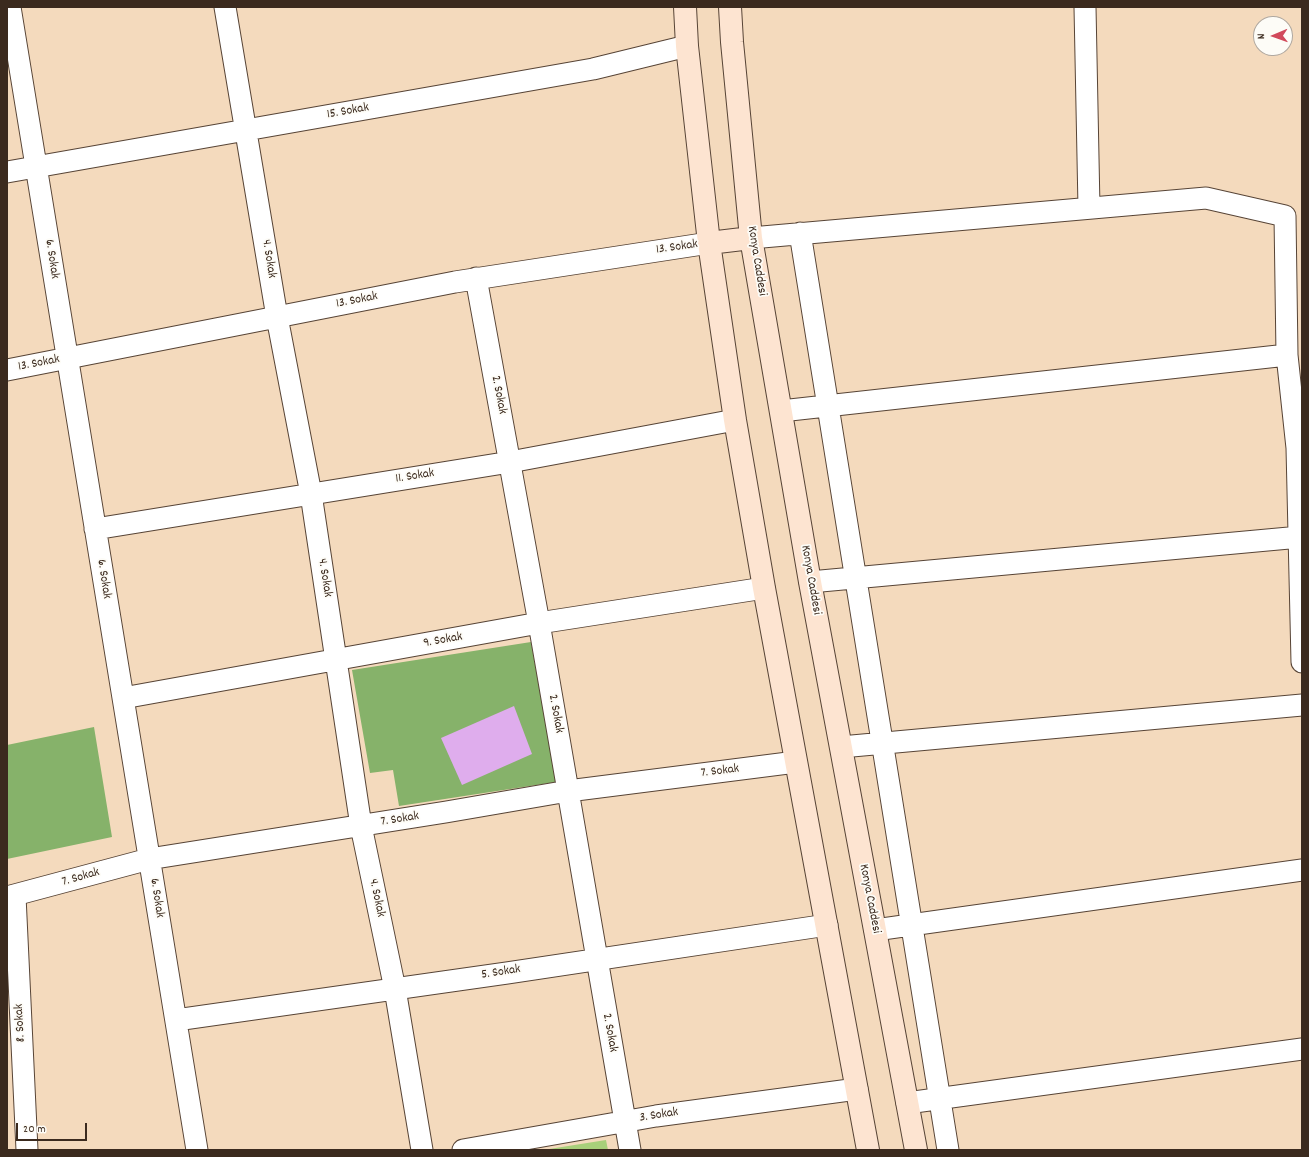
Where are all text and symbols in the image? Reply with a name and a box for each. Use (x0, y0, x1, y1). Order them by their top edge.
north arrow (1253, 16, 1293, 56)
text: N (1254, 33, 1270, 39)
street label: 15. Sokak (326, 101, 370, 123)
street label: Konya Caddesi (743, 225, 769, 297)
street label: 13. Sokak (655, 237, 699, 259)
street label: 6. Sokak (40, 238, 62, 280)
street label: 4. Sokak (257, 239, 279, 279)
street label: 13. Sokak (335, 289, 379, 313)
street label: 13. Sokak (17, 352, 61, 376)
street label: 2. Sokak (487, 374, 509, 416)
street label: 11. Sokak (394, 466, 436, 488)
street label: Konya Caddesi (796, 544, 824, 616)
street label: 6. Sokak (92, 558, 114, 600)
street label: 4. Sokak (313, 558, 335, 598)
street label: 9. Sokak (422, 630, 464, 652)
street label: 2. Sokak (544, 693, 566, 735)
street label: 7. Sokak (700, 762, 740, 782)
street label: 7. Sokak (380, 809, 420, 831)
street label: Konya Caddesi (855, 863, 883, 935)
street label: 7. Sokak (60, 865, 102, 891)
street label: 6. Sokak (145, 877, 167, 919)
street label: 4. Sokak (364, 877, 388, 919)
street label: 5. Sokak (480, 962, 522, 984)
street label: 8. Sokak (12, 1003, 30, 1043)
street label: 2. Sokak (598, 1012, 620, 1054)
street label: 3. Sokak (638, 1105, 680, 1127)
scale bar (18, 1115, 89, 1141)
text: 20 m (23, 1121, 46, 1138)

